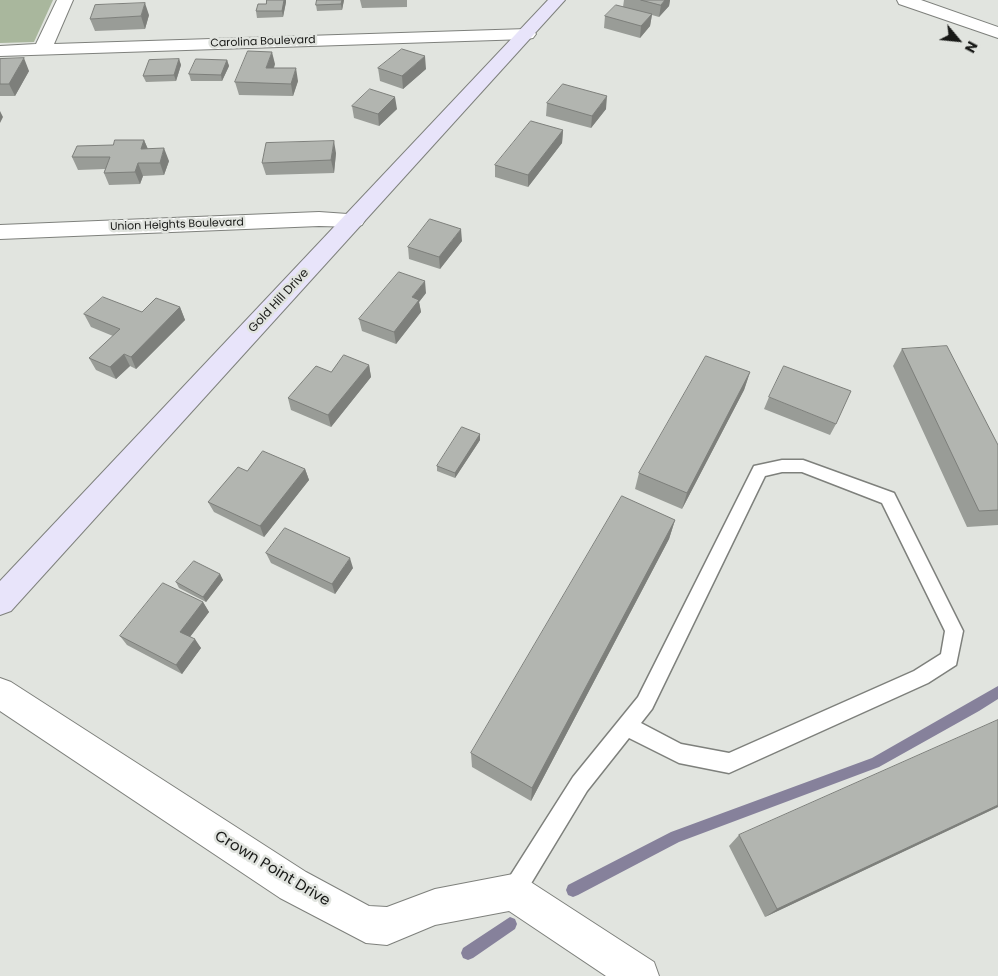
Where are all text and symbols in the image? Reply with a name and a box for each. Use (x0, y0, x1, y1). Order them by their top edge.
north arrow (933, 15, 983, 65)
street label: Carolina Boulevard (210, 34, 316, 50)
text: N (960, 38, 983, 56)
street label: Union Heights Boulevard (110, 216, 244, 234)
street label: Gold Hill Drive (246, 266, 312, 336)
street label: Crown Point Drive (211, 827, 333, 911)

